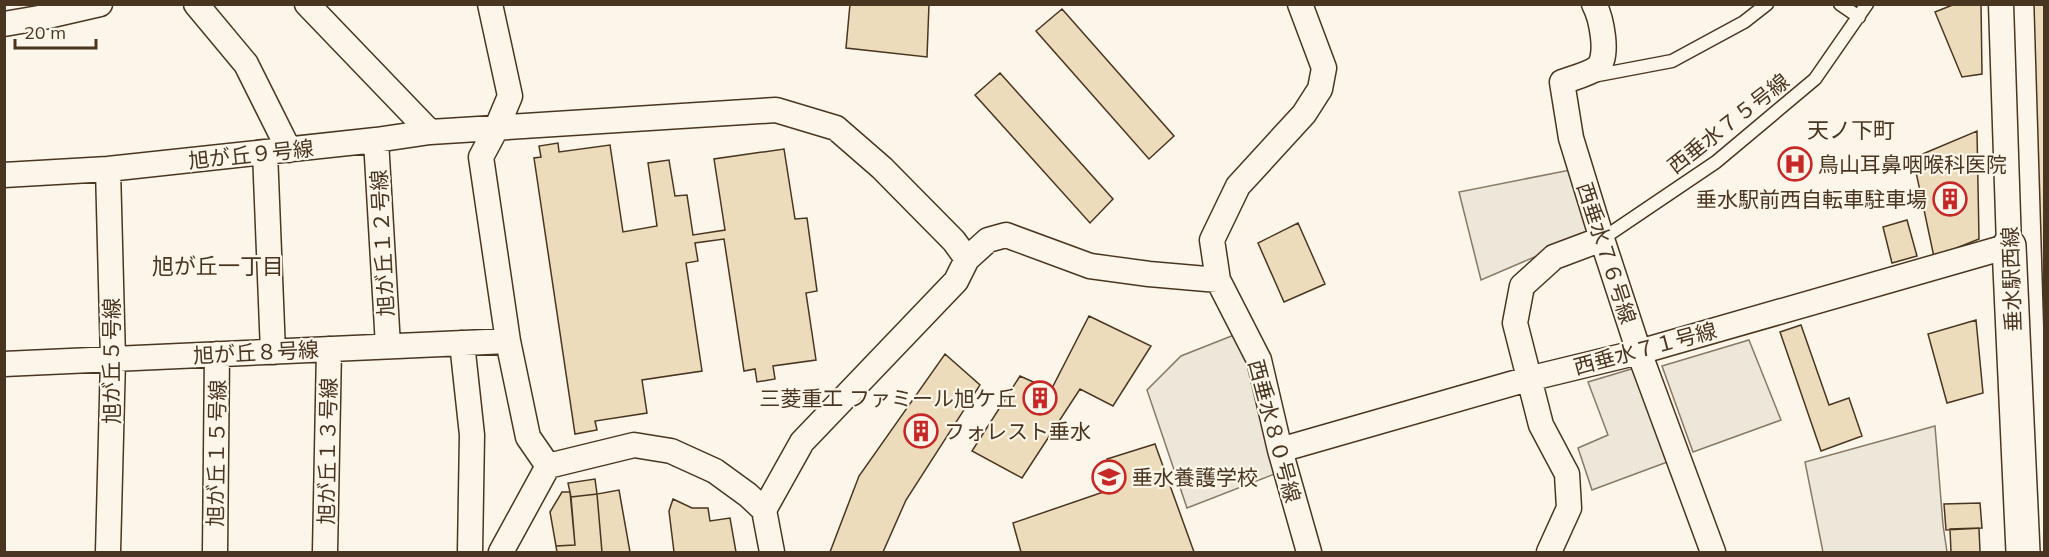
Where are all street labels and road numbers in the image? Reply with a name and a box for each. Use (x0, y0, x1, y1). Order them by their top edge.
street label: 西垂水７５号線 (1662, 68, 1794, 178)
street label: 旭が丘９号線 (187, 134, 315, 174)
street label: 旭が丘１２号線 (365, 169, 399, 317)
street label: 西垂水７６号線 (1572, 179, 1642, 327)
street label: 垂水駅西線 (1996, 226, 2026, 332)
street label: 旭が丘５号線 (98, 298, 124, 424)
street label: 西垂水７１号線 (1571, 316, 1719, 380)
street label: 旭が丘８号線 (192, 336, 320, 368)
street label: 西垂水８０号線 (1243, 357, 1307, 505)
street label: 旭が丘１３号線 (313, 377, 341, 525)
street label: 旭が丘１５号線 (202, 379, 230, 527)

